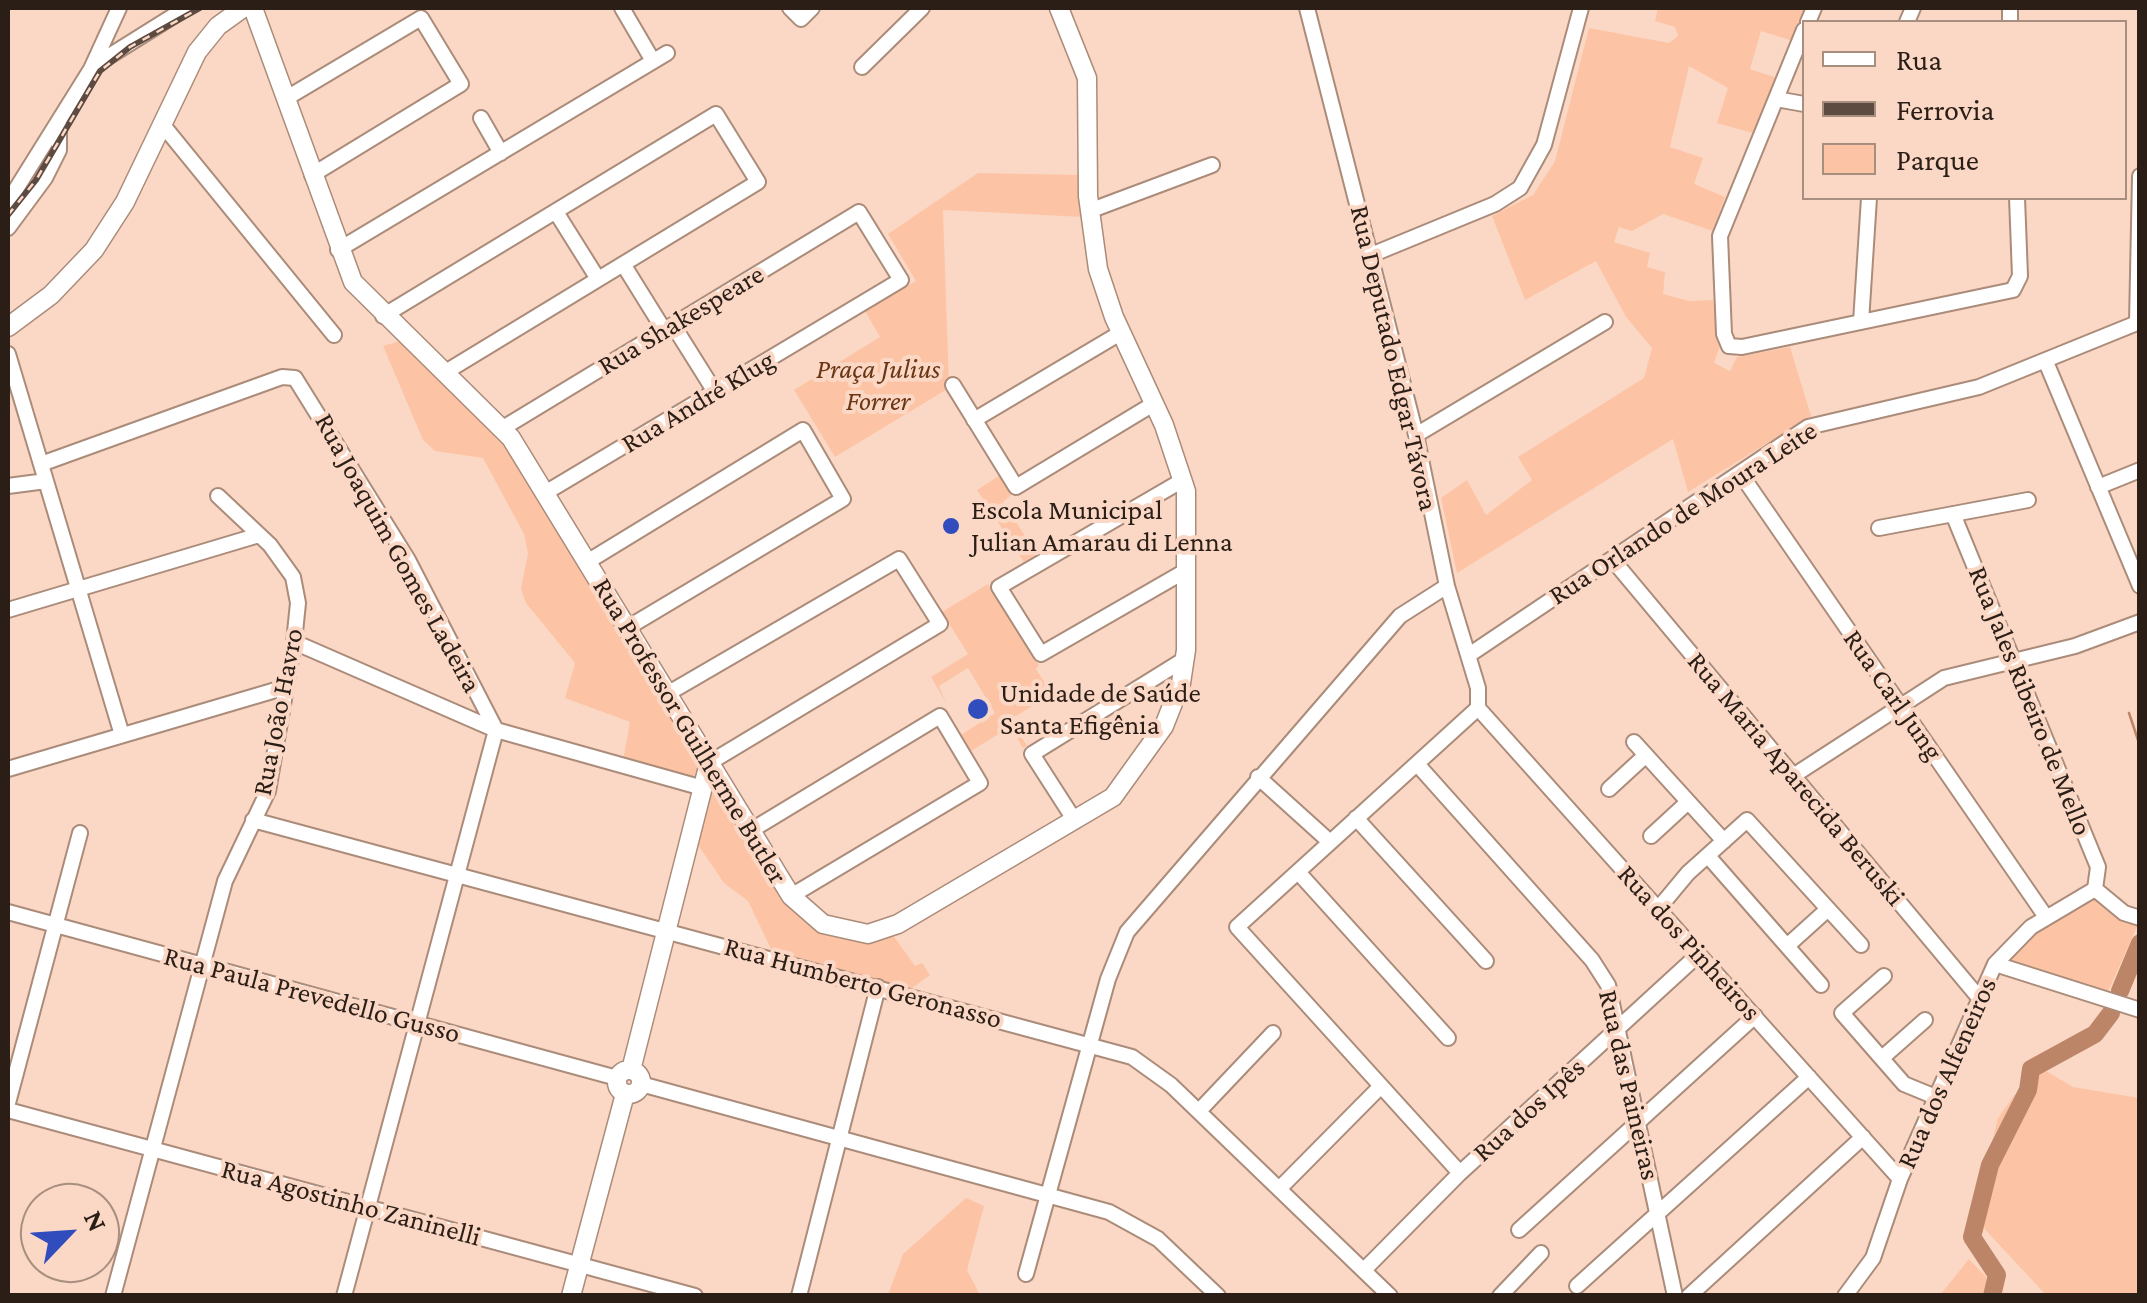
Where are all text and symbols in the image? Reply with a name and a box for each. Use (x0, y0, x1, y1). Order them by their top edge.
legend (1802, 20, 2127, 200)
text: Rua (1896, 43, 1942, 76)
text: Ferrovia (1896, 93, 1994, 126)
text: Parque (1896, 143, 1979, 176)
street label: Rua Deputado Edgar Távora (1343, 202, 1445, 514)
street label: Rua Shakespeare (592, 257, 770, 383)
street label: Rua André Klug (615, 343, 781, 461)
park label: Praça Julius Forrer (816, 352, 940, 418)
street label: Rua Joaquim Gomes Ladeira (307, 408, 489, 698)
street label: Rua Orlando de Moura Leite (1543, 414, 1823, 612)
place label: Escola Municipal Julian Amarau di Lenna (971, 493, 1233, 559)
marker: Escola Municipal Julian Amarau di Lenna (940, 515, 962, 537)
street label: Rua Jales Ribeiro de Mello (1961, 562, 2099, 840)
street label: Rua Professor Guilherme Butler (585, 572, 795, 890)
street label: Rua Carl Jung (1836, 623, 1950, 767)
street label: Rua João Havro (245, 625, 311, 799)
street label: Rua Maria Aparecida Beruski (1680, 645, 1912, 913)
place label: Unidade de Saúde Santa Efigênia (1000, 676, 1201, 742)
marker: Unidade de Saúde Santa Efigênia (965, 696, 991, 722)
street label: Rua dos Pinheiros (1610, 858, 1768, 1028)
street label: Rua Humberto Geronasso (721, 930, 1005, 1036)
street label: Rua Paula Prevedello Gusso (160, 939, 464, 1051)
street label: Rua dos Alfeneiros (1890, 972, 2004, 1174)
street label: Rua das Paineiras (1591, 987, 1667, 1183)
street label: Rua dos Ipês (1466, 1051, 1592, 1169)
street label: Rua Agostinho Zaninelli (218, 1152, 484, 1254)
north arrow (20, 1183, 120, 1283)
text: N (78, 1206, 114, 1236)

